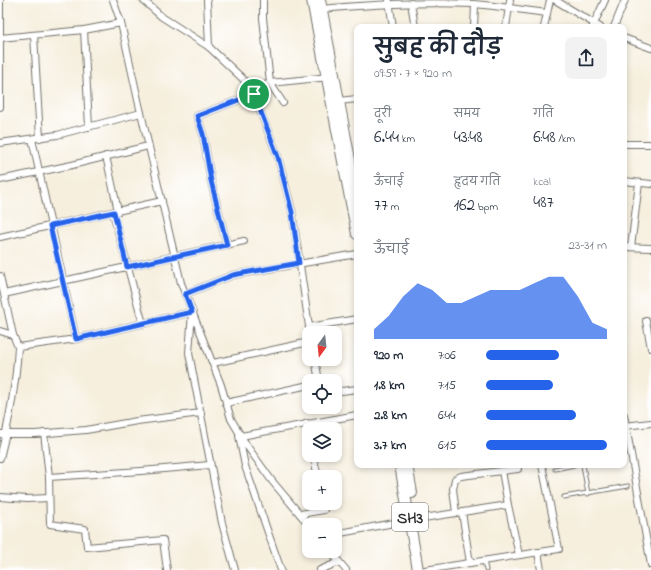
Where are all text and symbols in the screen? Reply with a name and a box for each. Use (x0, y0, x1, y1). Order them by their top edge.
text: सुबह की दौड़ (374, 33, 502, 65)
button: share (565, 37, 607, 79)
text: 09:59 · 7 × 920 m (374, 64, 452, 83)
pin (237, 77, 271, 111)
icon: arrive (243, 83, 265, 105)
text: दूरी (374, 106, 391, 122)
text: समय (454, 106, 480, 122)
text: गति (533, 106, 553, 122)
text: 6.44 (374, 125, 399, 150)
text: 43:48 (454, 125, 483, 150)
text: 6:48 (533, 125, 556, 150)
text: km (399, 131, 415, 147)
text: /km (556, 131, 575, 147)
text: ऊँचाई (374, 174, 404, 190)
text: हृदय गति (454, 174, 500, 190)
text: kcal (533, 174, 551, 190)
text: 487 (533, 190, 554, 215)
text: 77 (374, 193, 388, 218)
text: 162 (454, 193, 475, 218)
text: m (388, 199, 399, 215)
text: bpm (475, 199, 498, 215)
text: 23–31 m (569, 236, 607, 255)
text: ऊँचाई (374, 240, 409, 259)
north arrow (302, 326, 342, 366)
map controls (302, 326, 342, 558)
text: 920 m (374, 346, 403, 365)
text: 7:06 (438, 346, 456, 365)
button: locate (302, 374, 342, 414)
text: 1.8 km (374, 376, 405, 395)
text: 7:15 (438, 376, 456, 395)
text: 2.8 km (374, 406, 407, 425)
text: 6:44 (438, 406, 456, 425)
button: layers (302, 422, 342, 462)
text: 3.7 km (374, 436, 406, 455)
text: 6:15 (438, 436, 456, 455)
button: + (302, 470, 342, 510)
road number: SH3 (392, 503, 428, 531)
button: − (302, 518, 342, 558)

